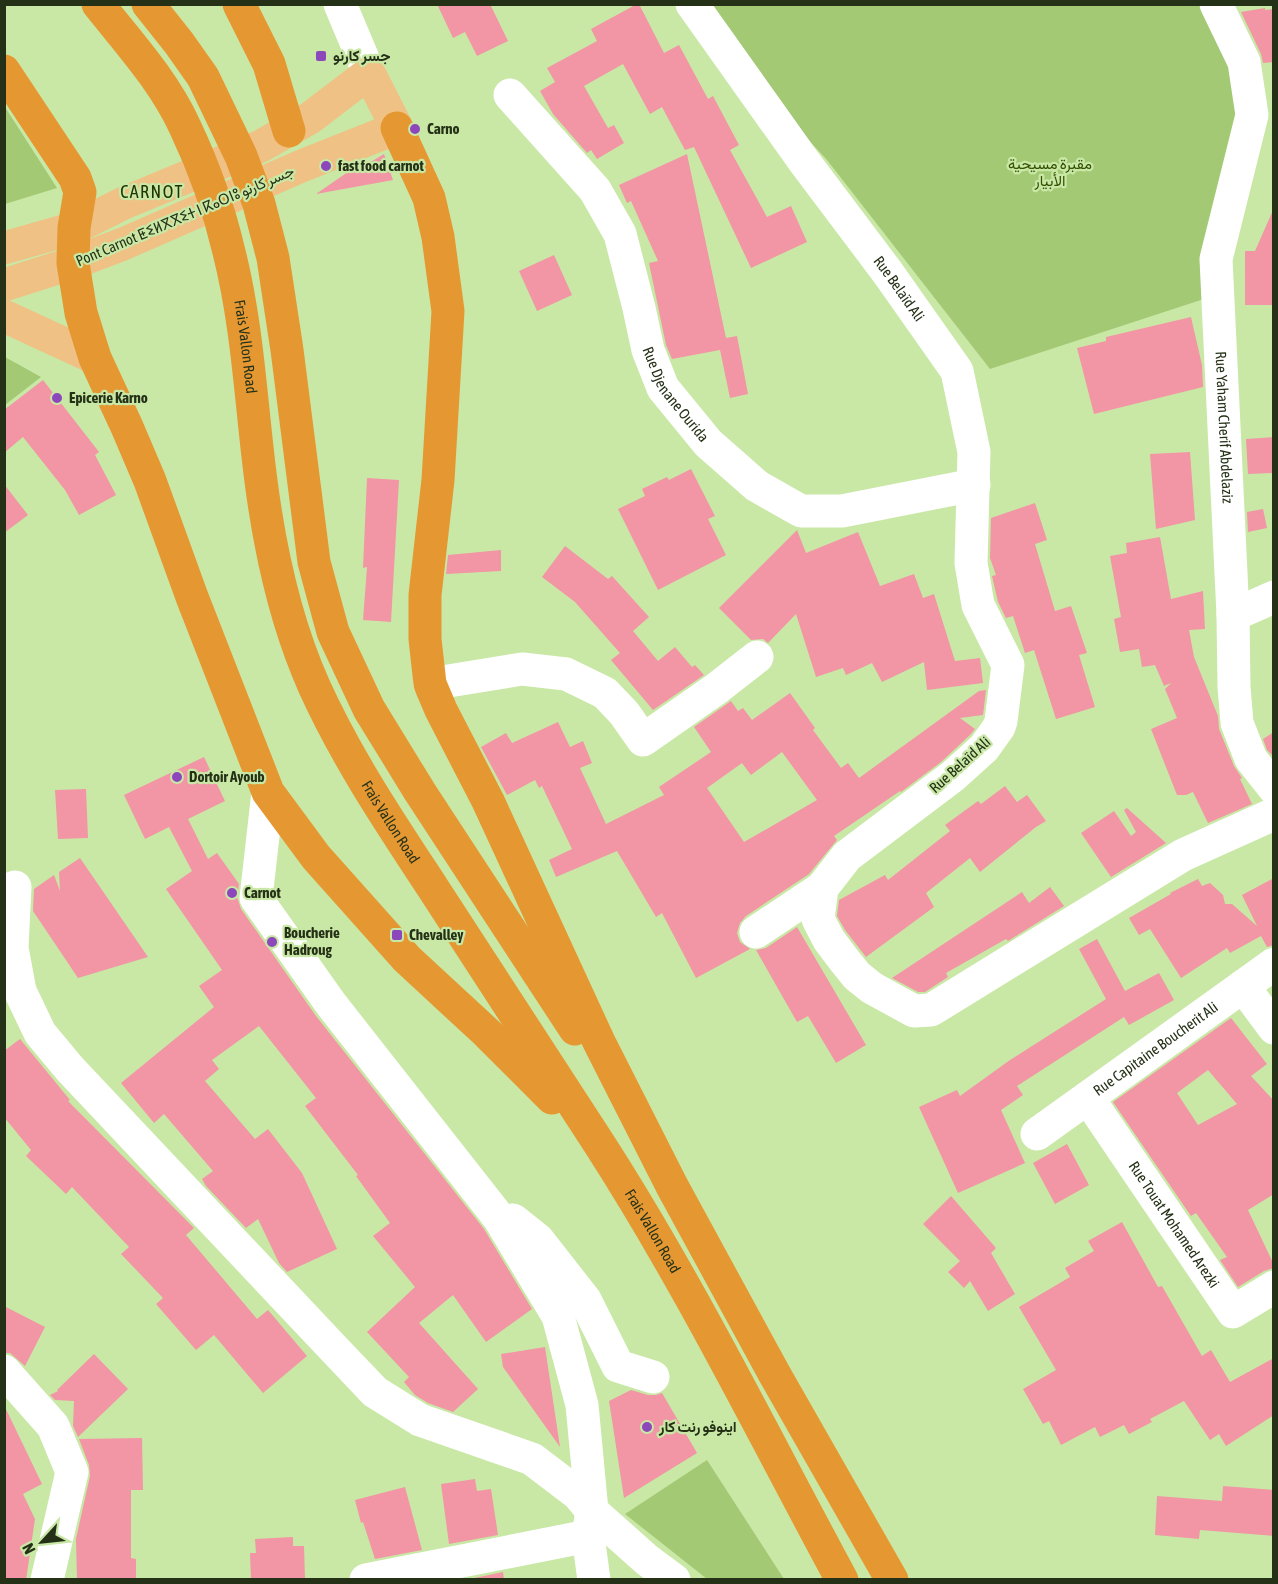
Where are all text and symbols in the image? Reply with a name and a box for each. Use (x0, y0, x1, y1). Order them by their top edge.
place label: جسر كارنو (333, 47, 390, 65)
marker: جسر كارنو (314, 49, 328, 63)
place label: Carno (427, 120, 459, 137)
marker: Carno (408, 122, 422, 136)
park label: مقبرة مسيحية الأبيار (1008, 155, 1092, 190)
place label: fast food carnot (337, 157, 424, 174)
marker: fast food carnot (319, 159, 333, 173)
street label: Pont Carnot ⵟⵉⵍⴳⴳⵉⵜ ⵏ ⴽⴰⵔⵏⵓ جسر كارنو (73, 162, 297, 270)
district label: CARNOT (120, 181, 184, 202)
street label: Rue Belaïd Ali (870, 253, 928, 324)
street label: Frais Vallon Road (231, 298, 260, 394)
street label: Rue Djenane Ourida (640, 344, 712, 445)
street label: Rue Yaham Cherif Abdelaziz (1212, 351, 1237, 504)
place label: Epicerie Karno (69, 389, 148, 406)
marker: Epicerie Karno (50, 391, 64, 405)
street label: Rue Belaïd Ali (926, 733, 994, 796)
place label: Dortoir Ayoub (189, 768, 265, 785)
marker: Dortoir Ayoub (170, 770, 184, 784)
street label: Frais Vallon Road (358, 778, 423, 866)
place label: Carnot (244, 884, 281, 901)
marker: Carnot (225, 886, 239, 900)
place label: Boucherie Hadroug (284, 924, 340, 958)
place label: Chevalley (409, 926, 464, 943)
marker: Chevalley (390, 928, 404, 942)
marker: Boucherie Hadroug (265, 935, 279, 949)
street label: Rue Capitaine Boucherit Ali (1090, 998, 1221, 1099)
street label: Rue Touat Mohamed Arezki (1125, 1158, 1223, 1291)
street label: Frais Vallon Road (622, 1186, 684, 1276)
place label: اينوفو رنت كار (658, 1418, 737, 1436)
marker: اينوفو رنت كار (640, 1420, 654, 1434)
north arrow (12, 1512, 72, 1572)
text: N (18, 1541, 39, 1557)

